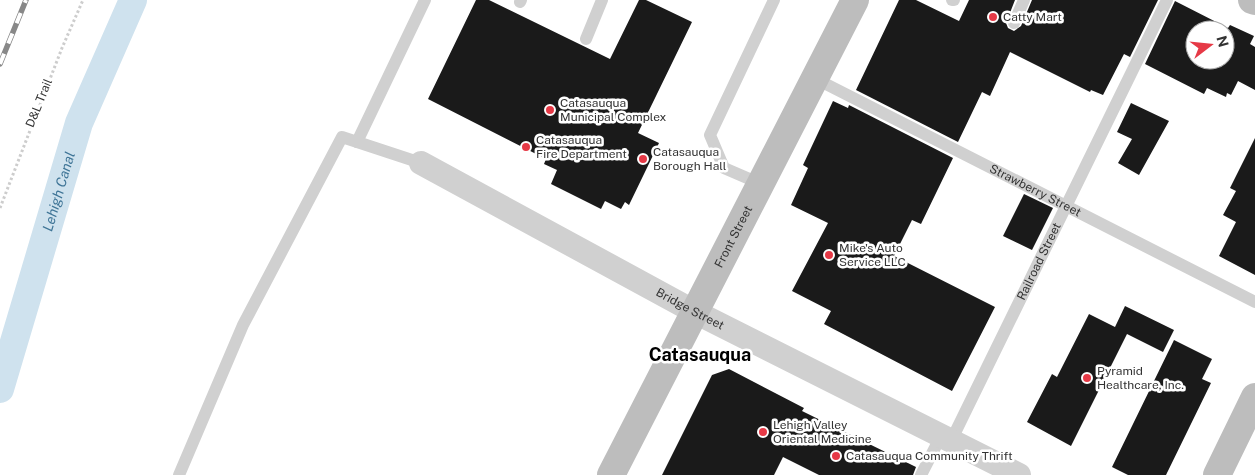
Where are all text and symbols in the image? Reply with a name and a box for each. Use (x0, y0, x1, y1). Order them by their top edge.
place label: Catty Mart (1003, 10, 1062, 24)
marker: Catty Mart (987, 11, 999, 23)
north arrow (1185, 20, 1235, 70)
text: N (1213, 34, 1232, 49)
street label: D&L Trail (23, 76, 55, 129)
place label: Catasauqua Municipal Complex (560, 96, 667, 124)
marker: Catasauqua Municipal Complex (544, 104, 556, 116)
place label: Catasauqua Fire Department (536, 133, 627, 161)
marker: Catasauqua Fire Department (520, 141, 532, 153)
place label: Catasauqua Borough Hall (653, 145, 727, 173)
water label: Lehigh Canal (39, 150, 78, 233)
marker: Catasauqua Borough Hall (637, 153, 649, 165)
street label: Strawberry Street (987, 161, 1084, 220)
street label: Front Street (712, 203, 755, 270)
street label: Railroad Street (1014, 220, 1064, 302)
place label: Mike's Auto Service LLC (839, 241, 906, 269)
marker: Mike's Auto Service LLC (823, 249, 835, 261)
street label: Bridge Street (654, 285, 727, 333)
district label: Catasauqua (649, 344, 751, 365)
place label: Pyramid Healthcare, Inc. (1097, 364, 1184, 392)
marker: Pyramid Healthcare, Inc. (1081, 372, 1093, 384)
place label: Lehigh Valley Oriental Medicine (773, 418, 872, 446)
marker: Lehigh Valley Oriental Medicine (757, 426, 769, 438)
place label: Catasauqua Community Thrift (846, 449, 1013, 463)
marker: Catasauqua Community Thrift (830, 450, 842, 462)

